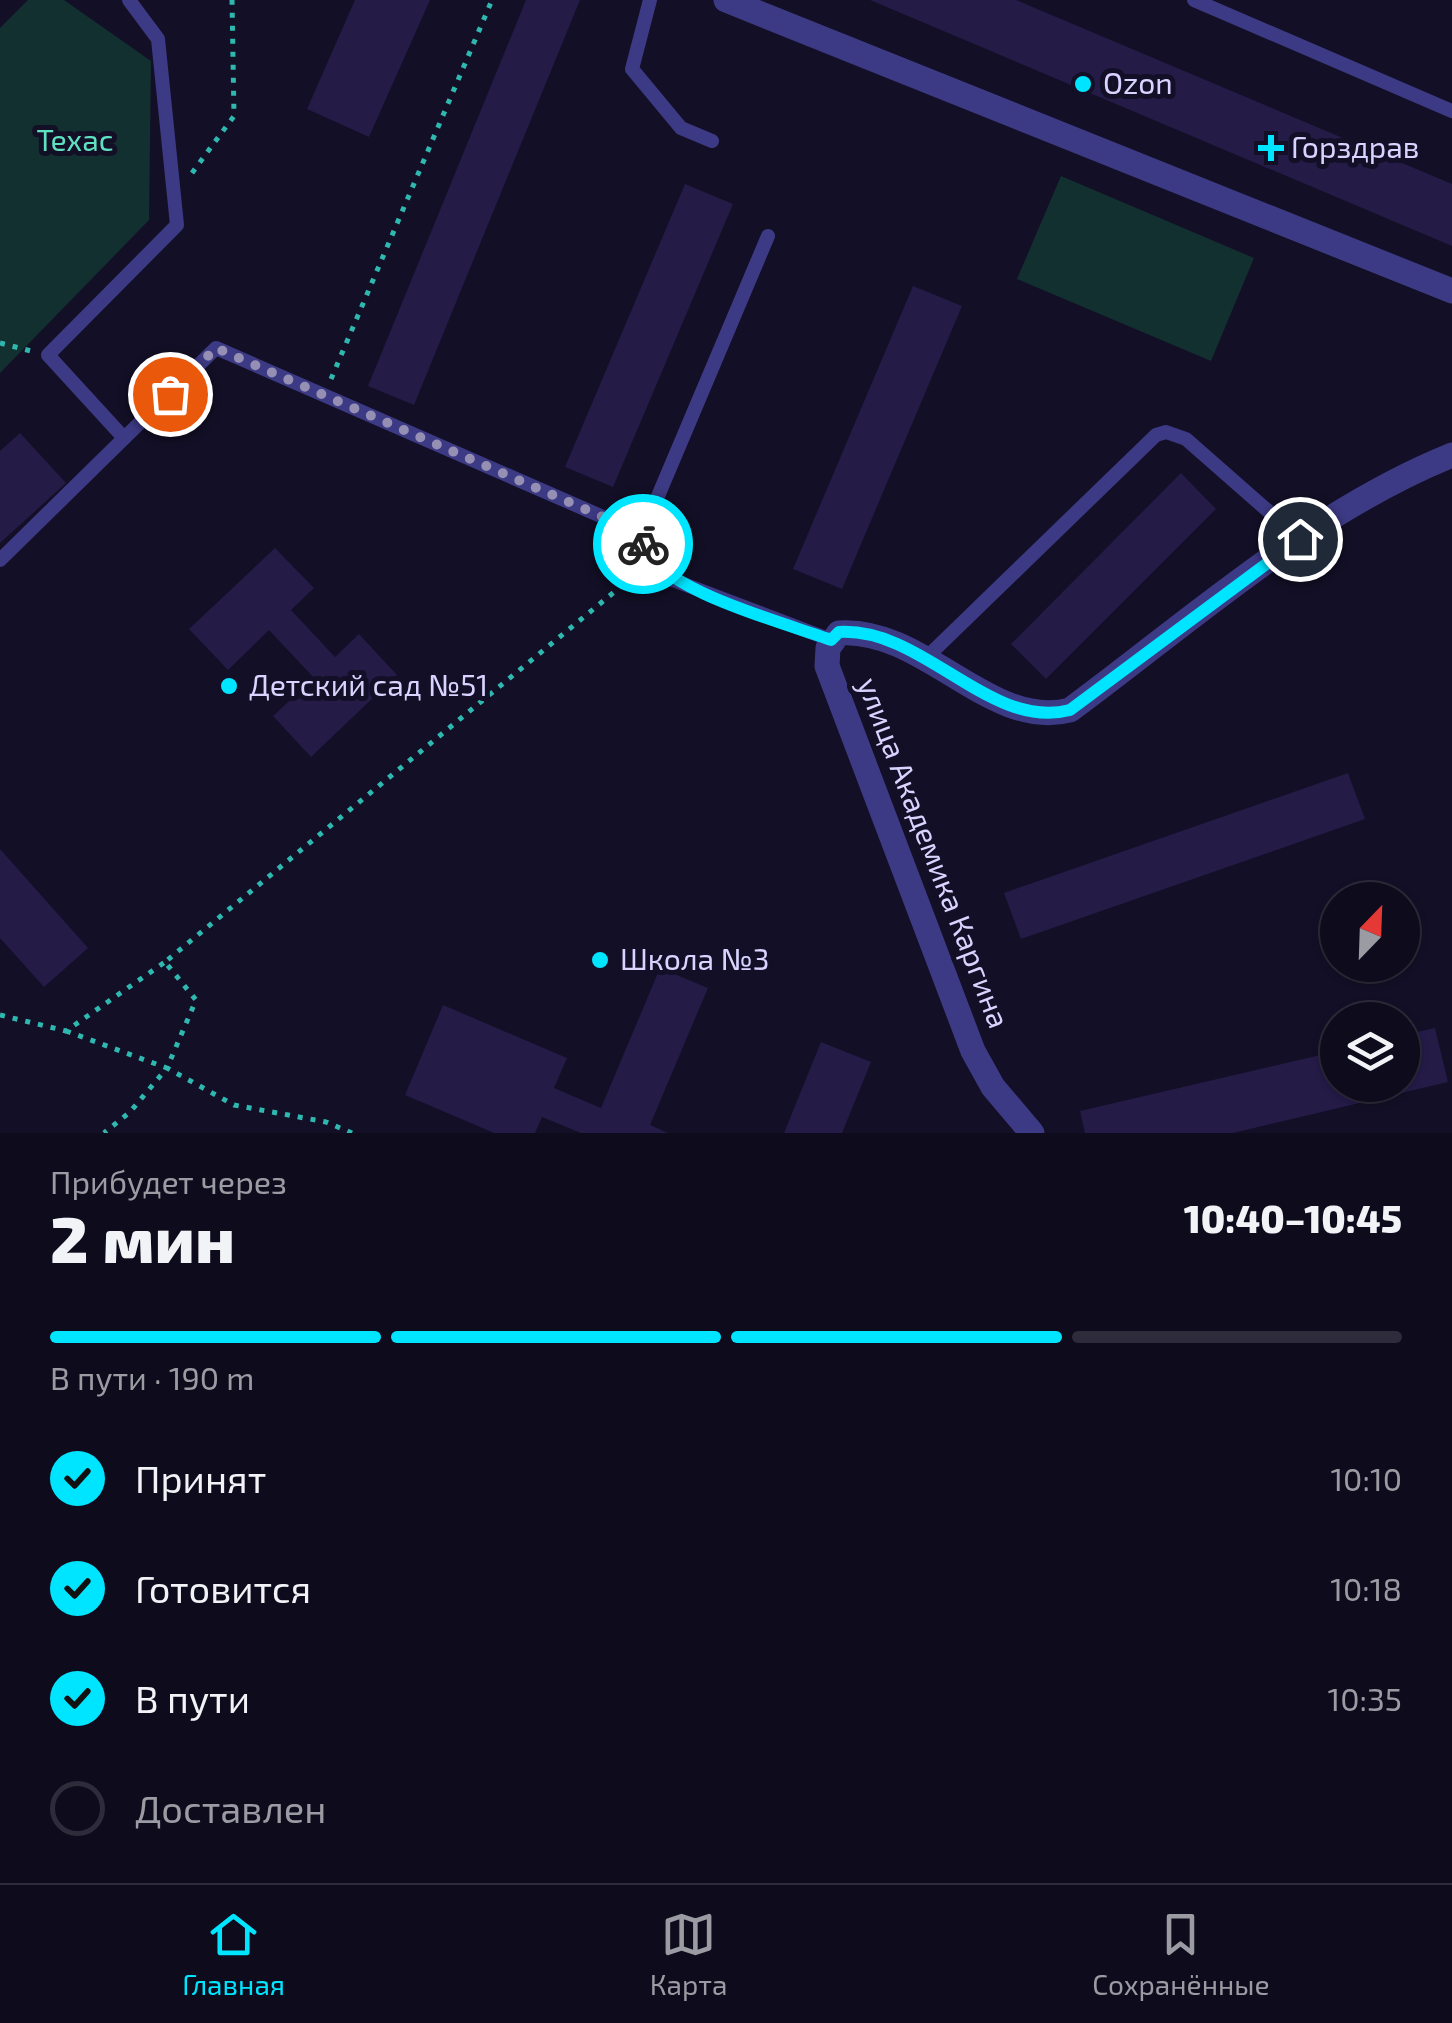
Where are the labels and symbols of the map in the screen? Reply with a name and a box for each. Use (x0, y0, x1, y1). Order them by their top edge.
place label: Ozon (1103, 64, 1173, 100)
marker: Ozon (1072, 73, 1094, 95)
park label: Техас (36, 121, 114, 157)
place label: Горздрав (1291, 128, 1419, 164)
marker: Горздрав (1260, 137, 1282, 159)
pin (128, 352, 213, 437)
courier (593, 494, 693, 594)
pin (1258, 497, 1343, 582)
place label: Детский сад №51 (249, 666, 488, 702)
street label: улица Академика Каргина (850, 672, 1018, 1033)
marker: Детский сад №51 (218, 675, 240, 697)
north arrow (1320, 882, 1420, 982)
place label: Школа №3 (620, 940, 770, 976)
marker: Школа №3 (589, 949, 611, 971)

